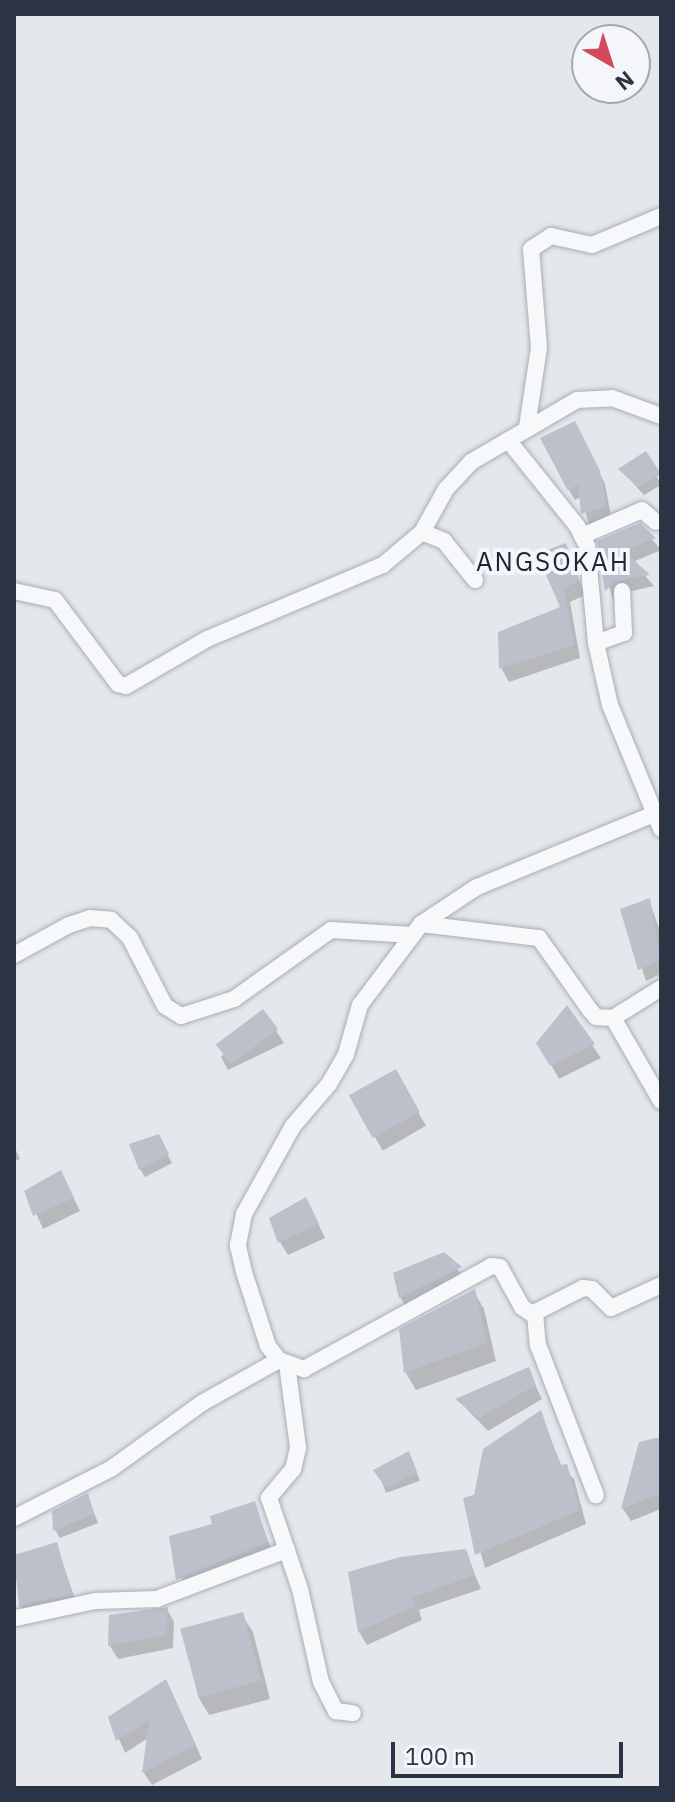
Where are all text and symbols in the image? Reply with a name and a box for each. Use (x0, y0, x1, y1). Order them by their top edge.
north arrow (571, 24, 651, 104)
text: N (610, 65, 640, 98)
district label: ANGSOKAH (476, 546, 630, 578)
scale bar (395, 1726, 627, 1776)
text: 100 m (405, 1740, 475, 1772)

